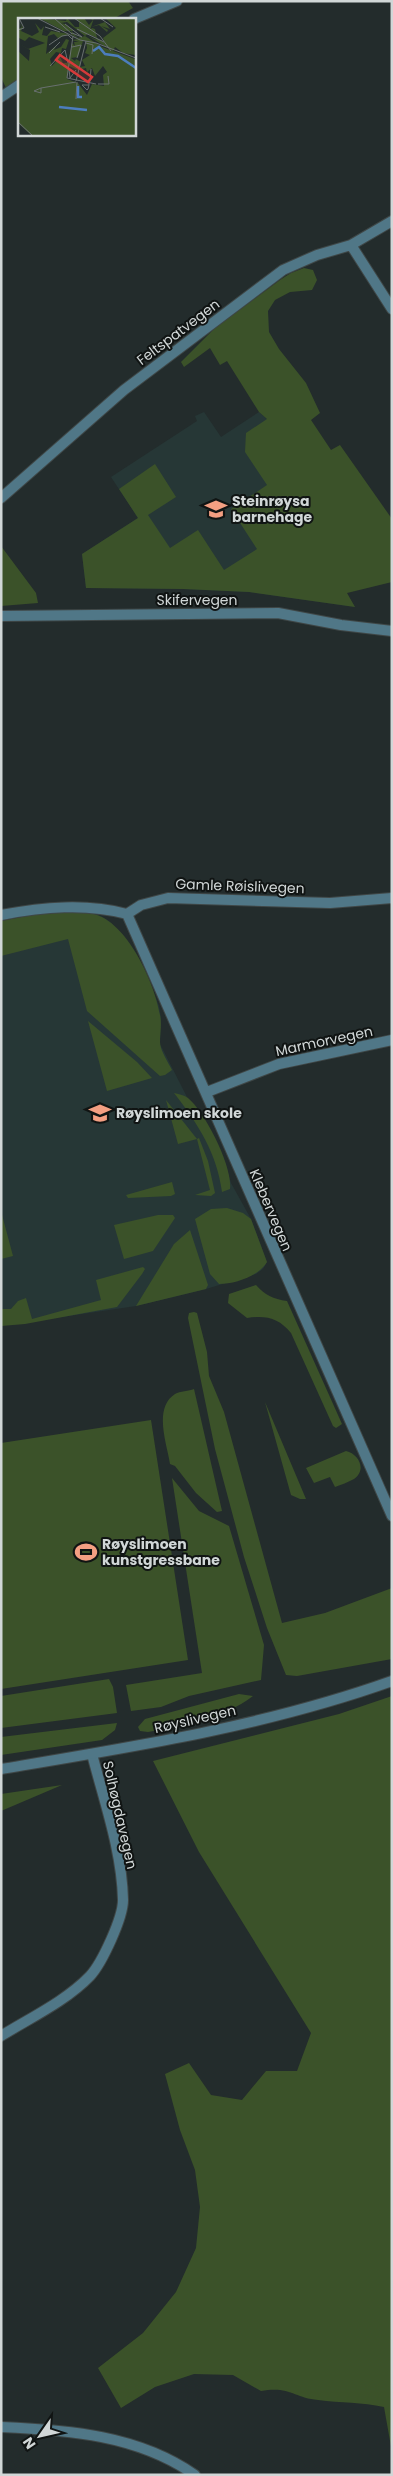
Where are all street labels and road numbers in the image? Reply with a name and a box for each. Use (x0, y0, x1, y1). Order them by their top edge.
street label: Feltspatvegen (132, 294, 224, 370)
street label: Skifervegen (156, 590, 238, 610)
street label: Gamle Røislivegen (175, 874, 305, 898)
street label: Marmorvegen (274, 1021, 374, 1061)
street label: Klebervegen (245, 1166, 297, 1254)
street label: Røyslivegen (152, 1700, 238, 1738)
street label: Solhøgdavegen (98, 1759, 142, 1871)

